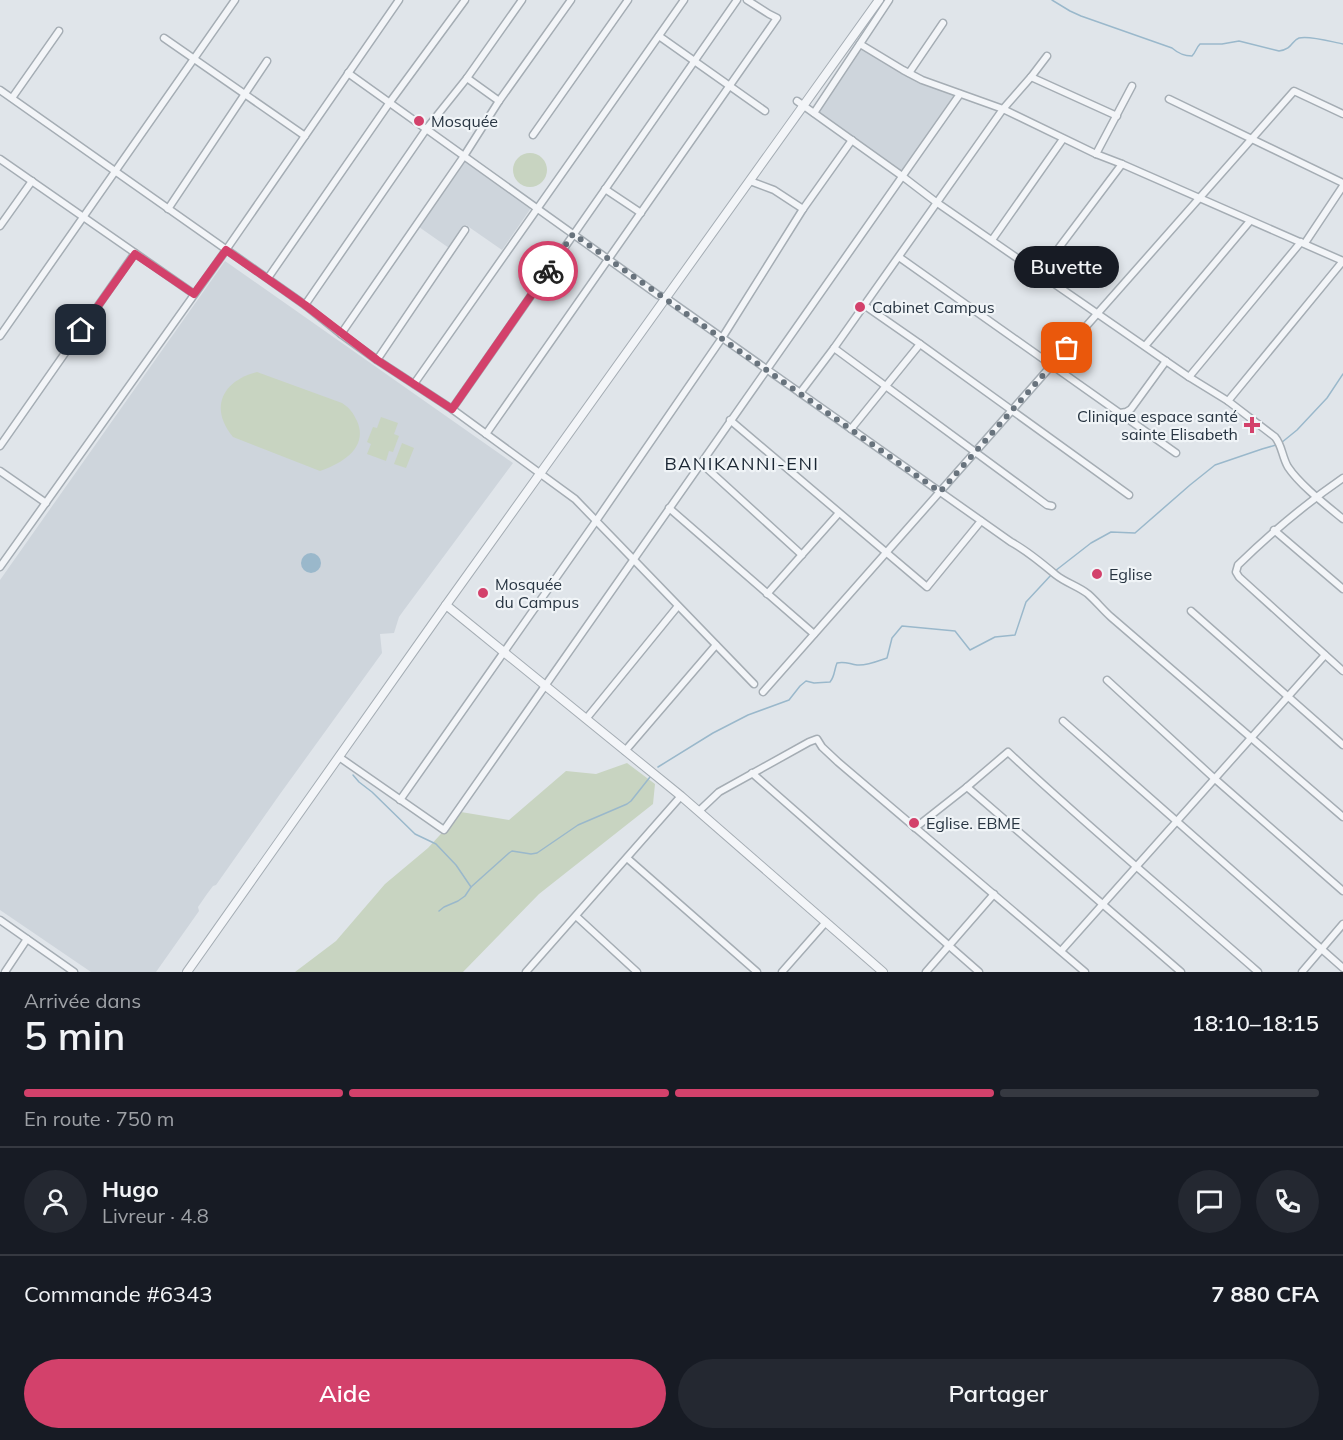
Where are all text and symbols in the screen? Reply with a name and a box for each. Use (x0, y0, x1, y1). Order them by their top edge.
place label: Mosquée (431, 111, 498, 131)
marker: Mosquée (412, 114, 426, 128)
courier (518, 241, 578, 301)
callout: Buvette (1014, 246, 1120, 288)
text: Buvette (1031, 254, 1102, 279)
icon: bike (532, 255, 565, 288)
place label: Cabinet Campus (872, 297, 995, 317)
marker: Cabinet Campus (853, 300, 867, 314)
pin (55, 304, 106, 355)
icon: home (64, 313, 97, 346)
pin (1041, 322, 1092, 373)
icon: bag (1050, 331, 1083, 364)
place label: Clinique espace santé sainte Elisabeth (1077, 406, 1238, 444)
marker: Clinique espace santé sainte Elisabeth (1243, 416, 1261, 434)
district label: BANIKANNI-ENI (664, 452, 820, 475)
place label: Eglise (1109, 564, 1152, 584)
marker: Eglise (1090, 567, 1104, 581)
place label: Mosquée du Campus (495, 574, 579, 612)
marker: Mosquée du Campus (476, 586, 490, 600)
place label: Eglise. EBME (926, 813, 1021, 833)
marker: Eglise. EBME (907, 816, 921, 830)
text: Arrivée dans (24, 988, 141, 1013)
text: 18:10–18:15 (1192, 1009, 1319, 1037)
text: 5 min (24, 1011, 125, 1060)
text: En route · 750 m (24, 1106, 174, 1131)
button: person (24, 1170, 87, 1233)
button: chat (1178, 1170, 1241, 1233)
button: phone (1256, 1170, 1319, 1233)
text: Hugo (102, 1175, 159, 1203)
text: Livreur · 4.8 (102, 1203, 209, 1228)
text: Commande #6343 (24, 1280, 212, 1308)
text: 7 880 CFA (1211, 1280, 1319, 1308)
button: Aide (24, 1359, 666, 1428)
button: Partager (678, 1359, 1319, 1428)

